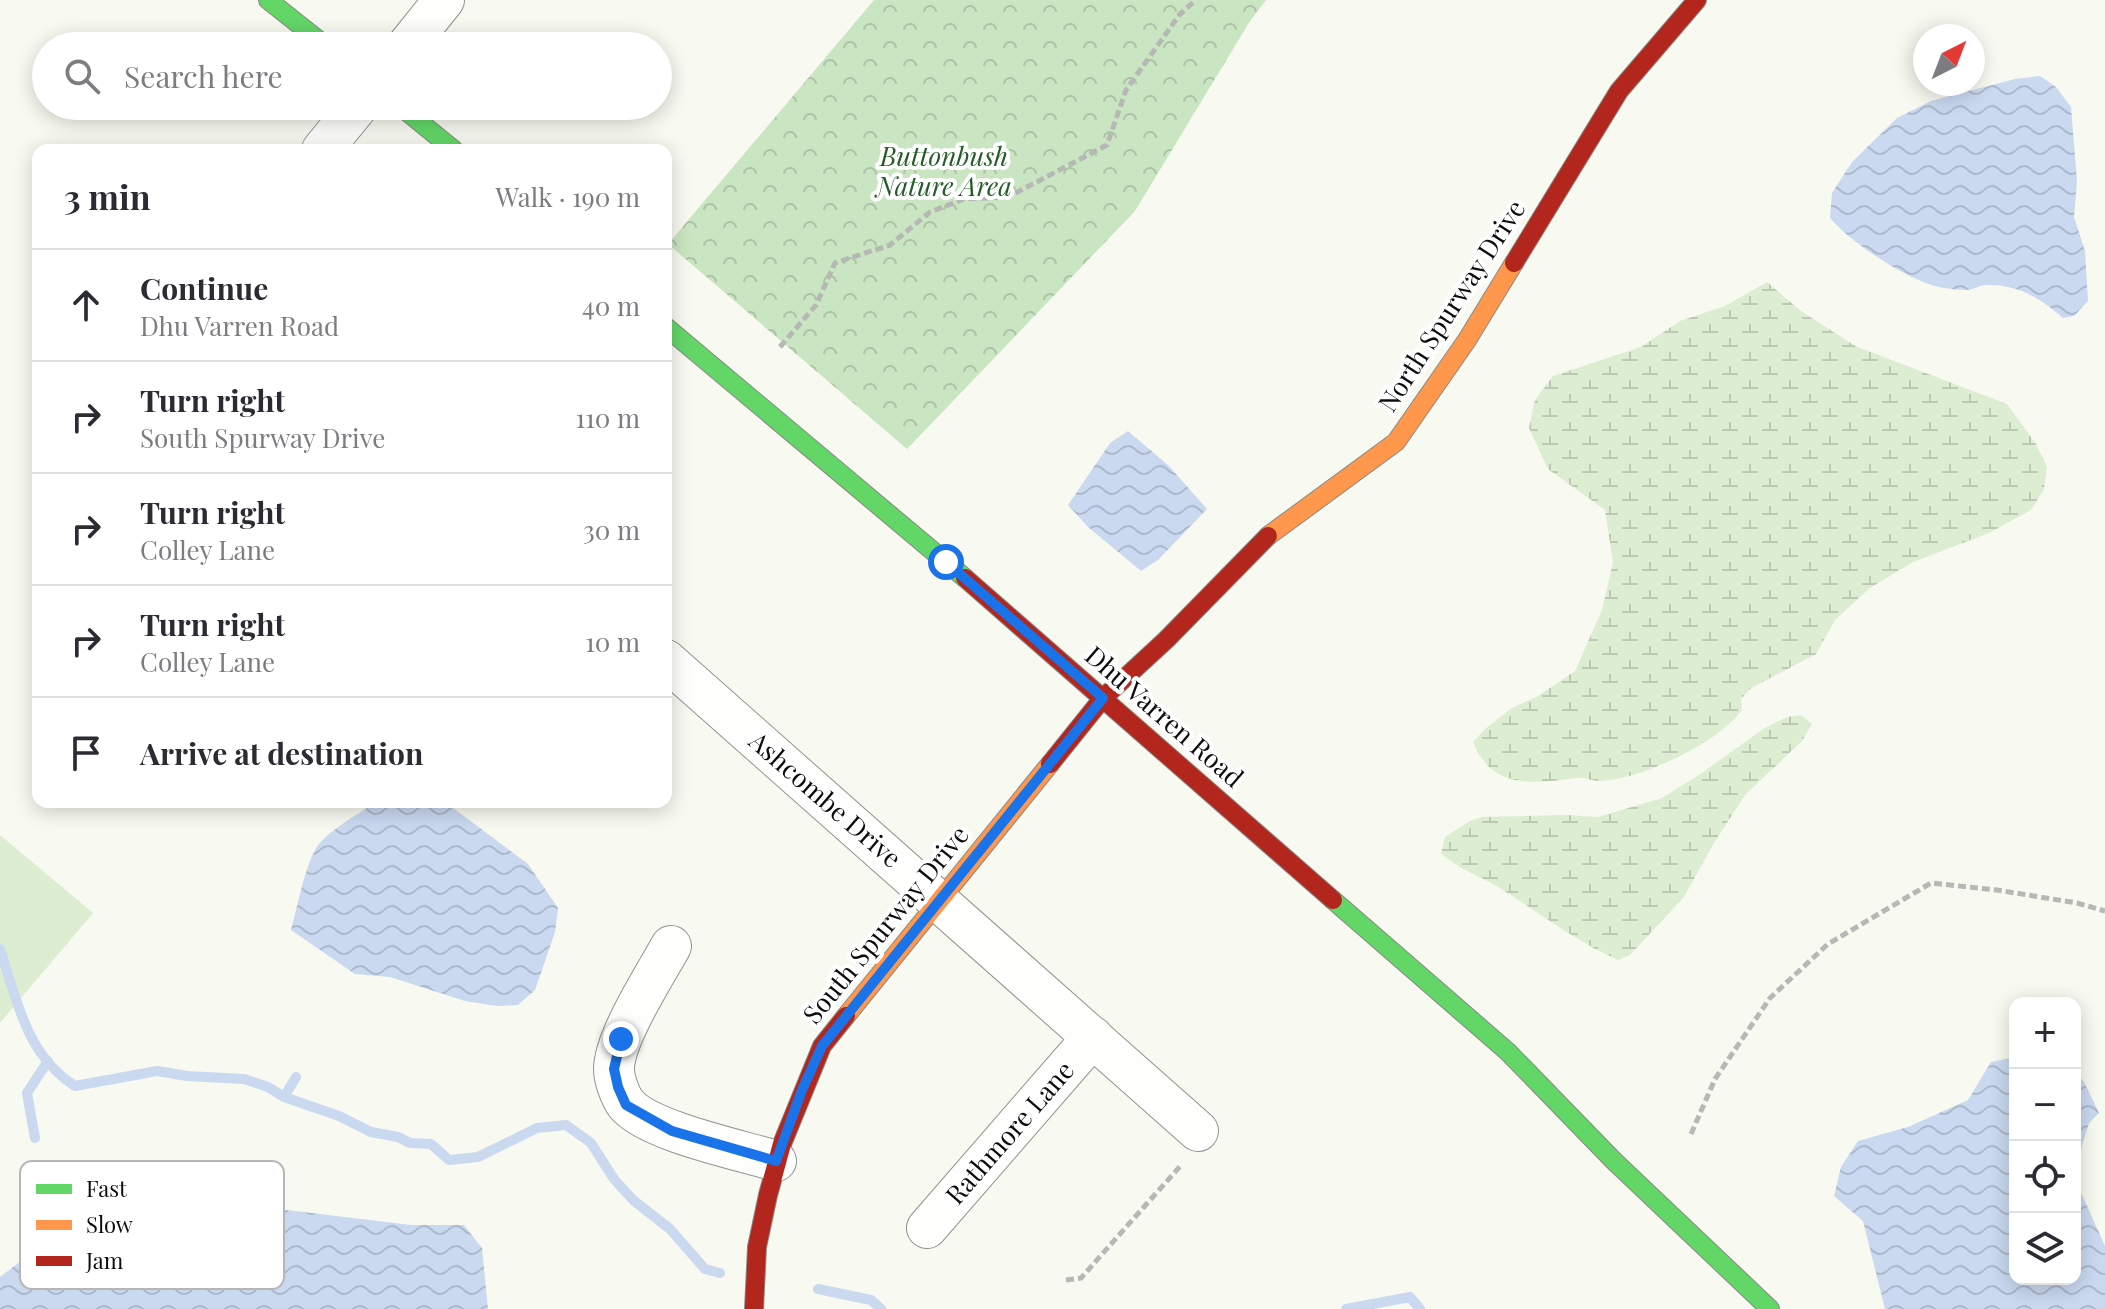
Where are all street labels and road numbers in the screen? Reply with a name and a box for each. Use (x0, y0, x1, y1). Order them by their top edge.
street label: North Spurway Drive (1369, 193, 1532, 418)
street label: Dhu Varren Road (1078, 637, 1252, 794)
street label: Ashcombe Drive (742, 722, 910, 875)
street label: South Spurway Drive (794, 818, 976, 1030)
street label: Rathmore Lane (937, 1053, 1081, 1211)

